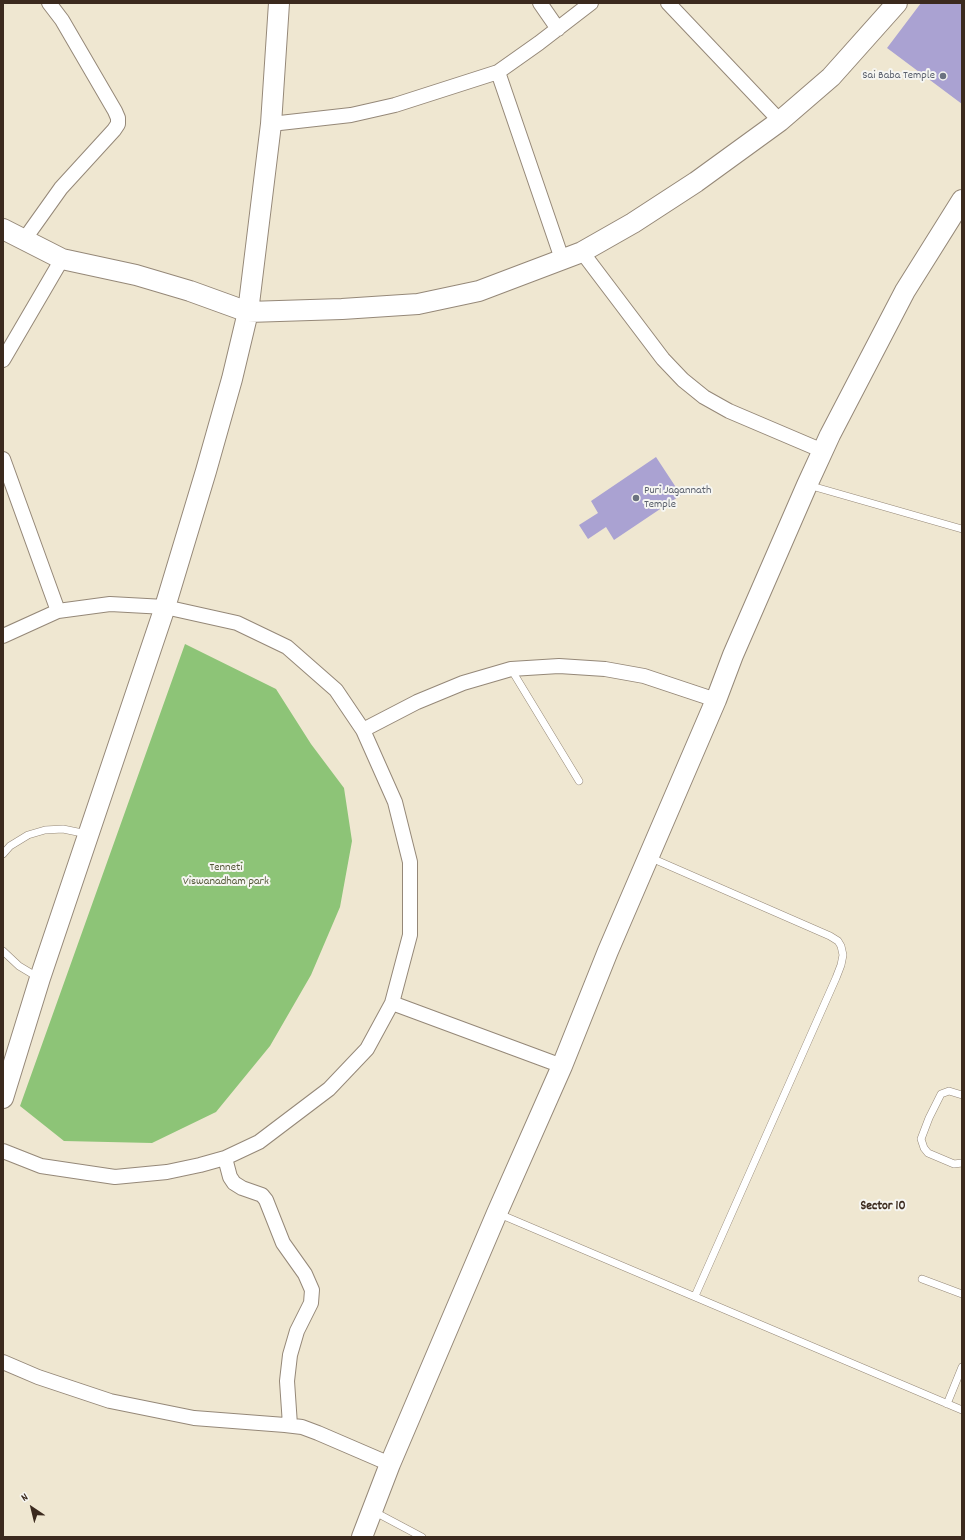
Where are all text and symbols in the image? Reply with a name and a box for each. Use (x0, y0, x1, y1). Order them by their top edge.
place label: Sai Baba Temple (862, 69, 935, 83)
marker: Sai Baba Temple (938, 71, 948, 81)
place label: Puri Jagannath Temple (644, 484, 712, 512)
marker: Puri Jagannath Temple (631, 493, 641, 503)
park label: Tenneti Viswanadham park (183, 861, 269, 889)
district label: Sector 10 (861, 1199, 905, 1215)
north arrow (12, 1488, 52, 1528)
text: N (18, 1490, 32, 1506)

